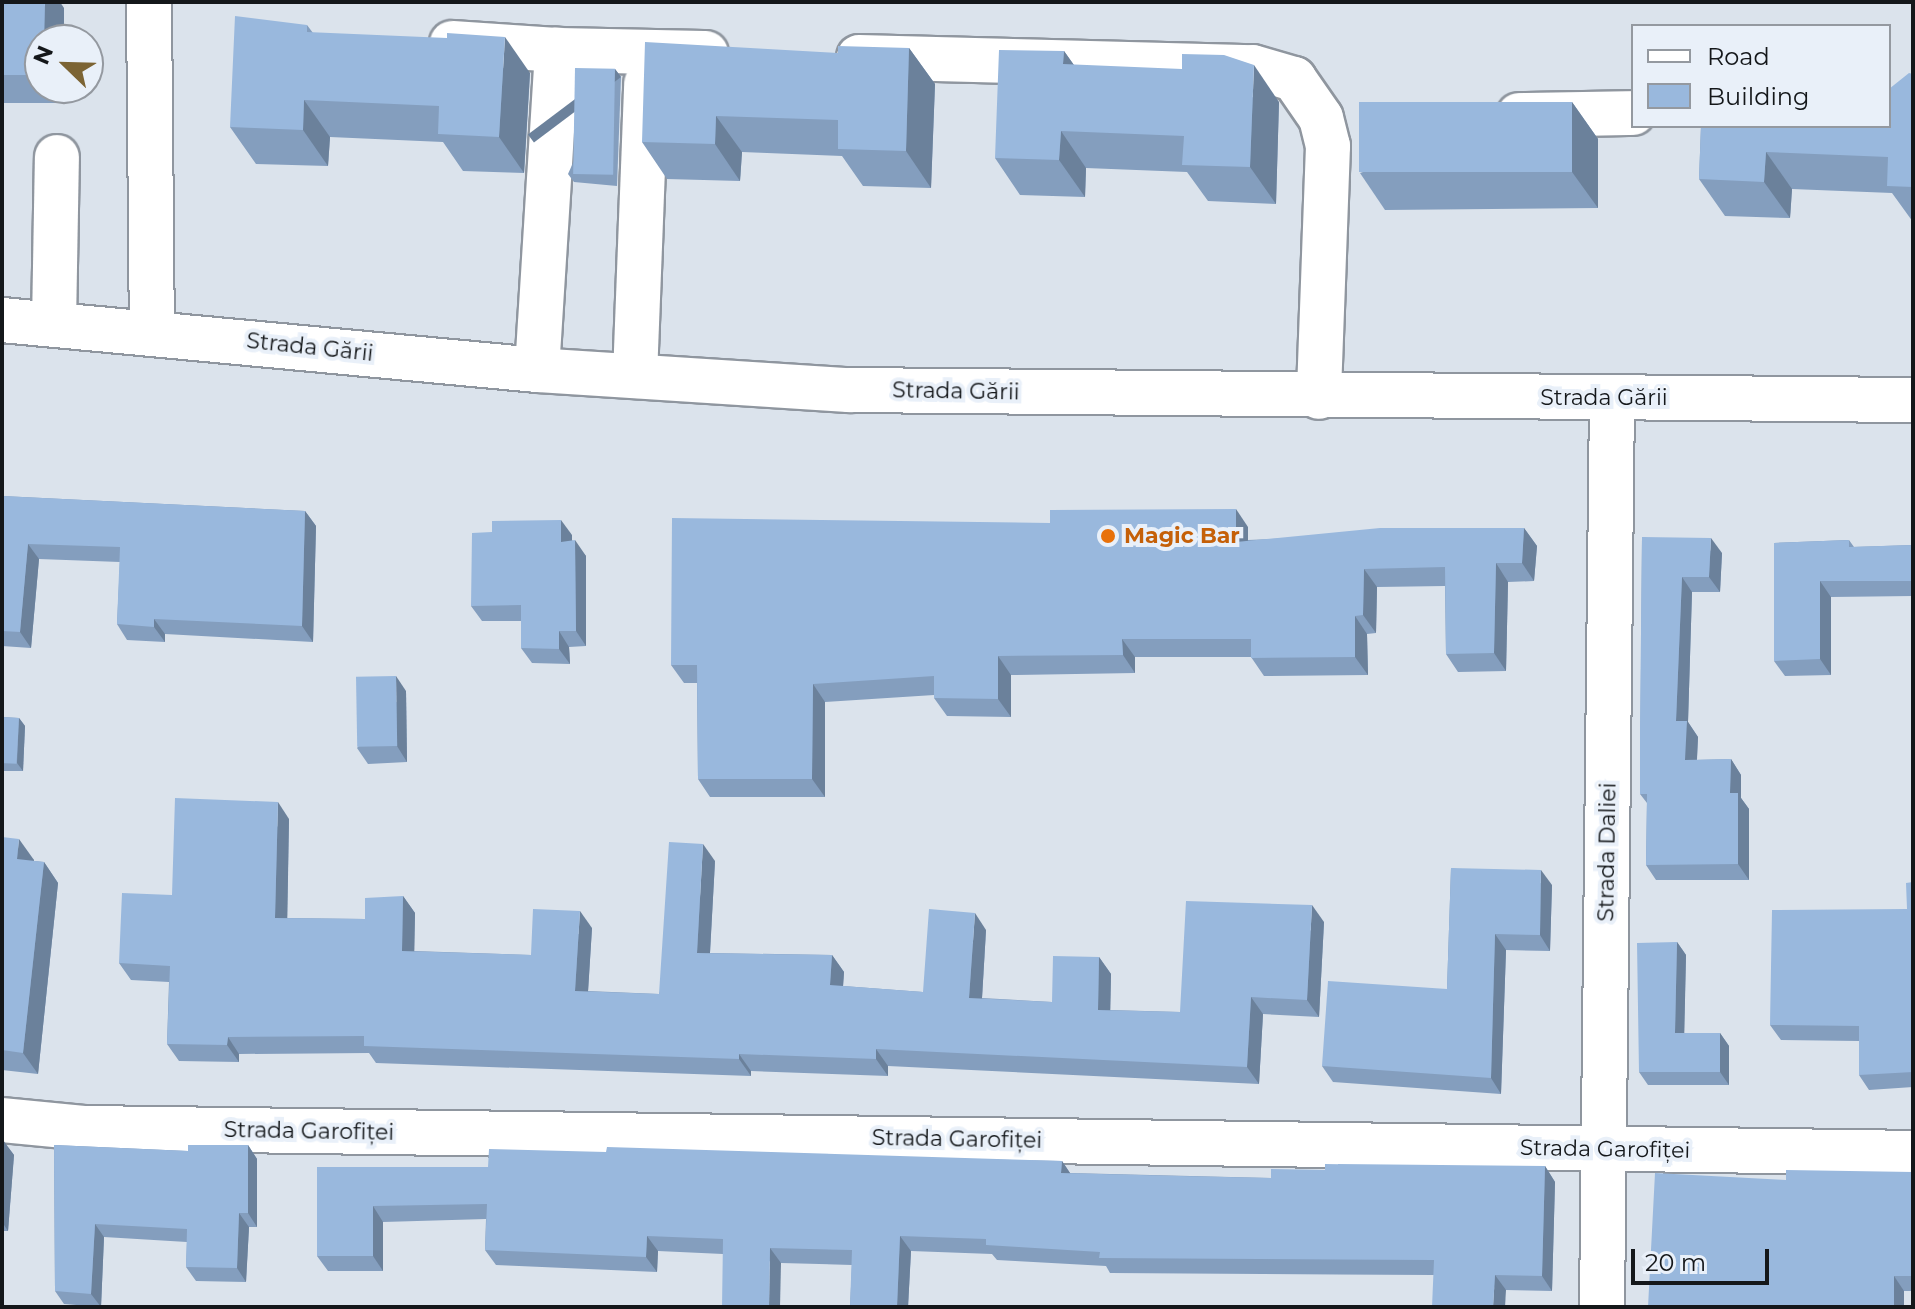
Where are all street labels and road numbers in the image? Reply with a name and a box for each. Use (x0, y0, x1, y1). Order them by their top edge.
street label: Strada Gării (245, 327, 375, 367)
street label: Strada Gării (892, 377, 1020, 405)
street label: Strada Gării (1540, 385, 1668, 411)
street label: Strada Daliei (1593, 782, 1621, 922)
street label: Strada Garofiței (224, 1116, 394, 1146)
street label: Strada Garofiței (872, 1124, 1042, 1154)
street label: Strada Garofiței (1520, 1134, 1690, 1164)

